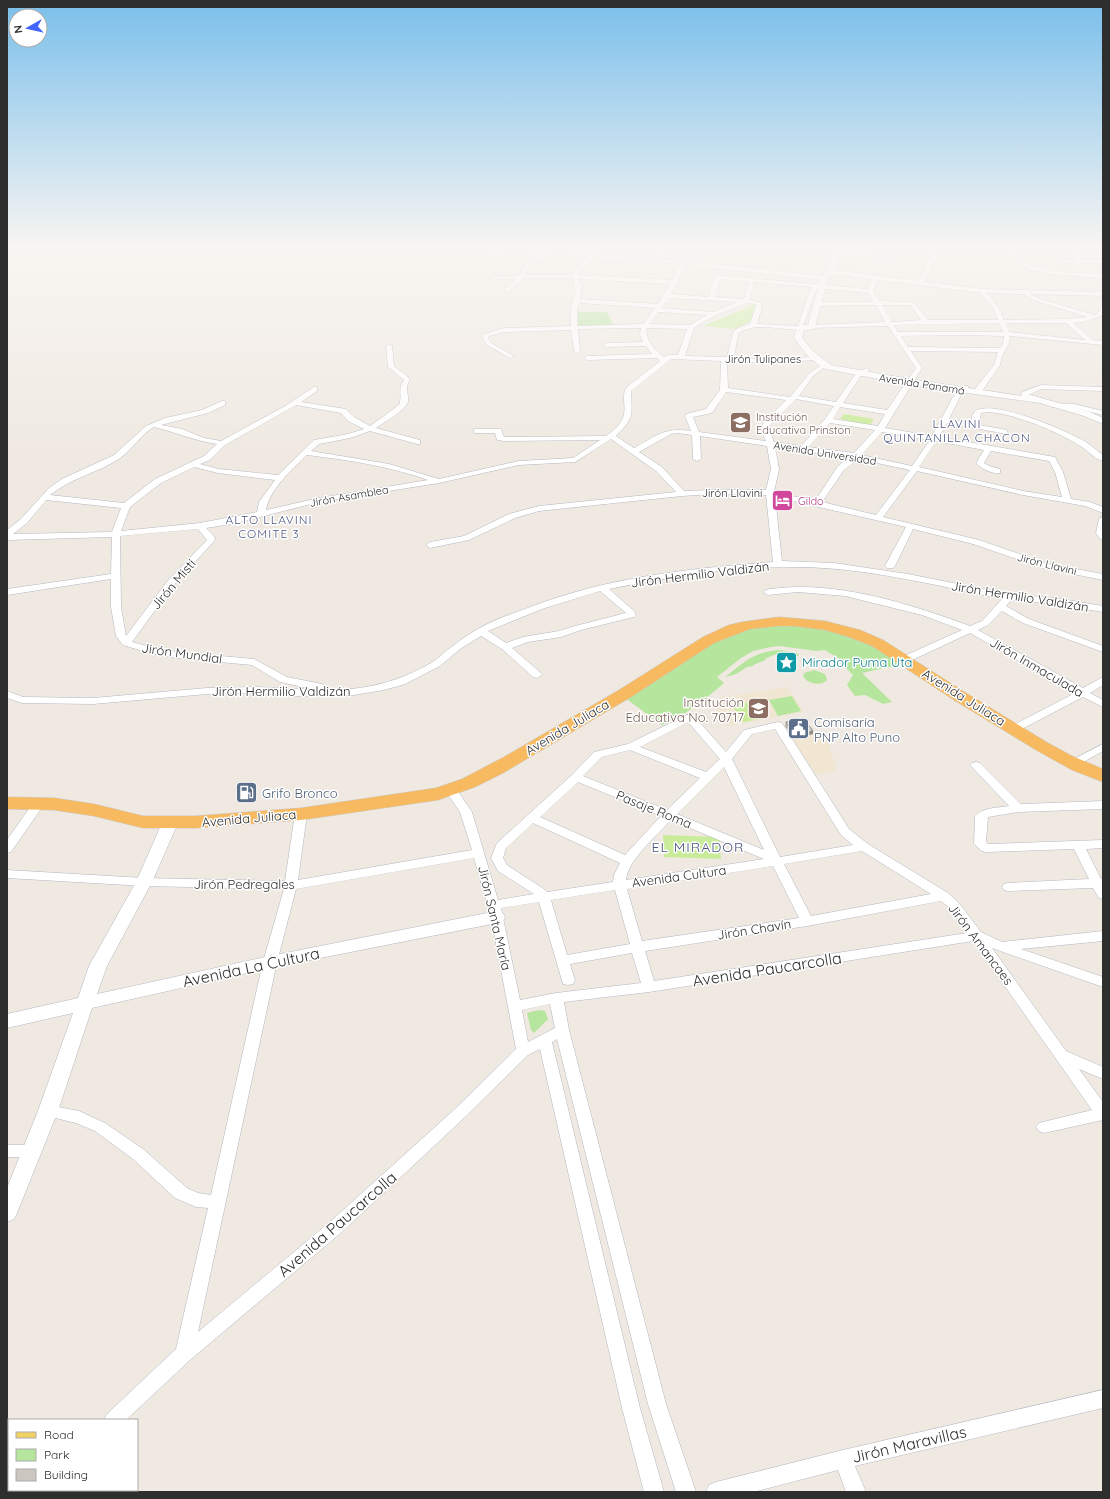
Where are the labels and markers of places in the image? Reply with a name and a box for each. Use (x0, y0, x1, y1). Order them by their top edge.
school or university icon: Institución Educativa Prinston (727, 410, 753, 436)
place label: Institución Educativa Prinston (756, 410, 851, 437)
hotel icon: Gildo (770, 488, 796, 514)
place label: Gildo (798, 494, 824, 508)
place icon: Mirador Puma Uta (774, 649, 800, 675)
place label: Mirador Puma Uta (802, 654, 912, 670)
place label: Institución Educativa No. 70717 (625, 694, 744, 725)
school or university icon: Institución Educativa No. 70717 (746, 696, 772, 722)
place label: Comisaría PNP Alto Puno (814, 714, 900, 745)
public building icon: Comisaría PNP Alto Puno (786, 716, 812, 742)
fuel station icon: Grifo Bronco (234, 780, 260, 806)
place label: Grifo Bronco (262, 785, 338, 801)

